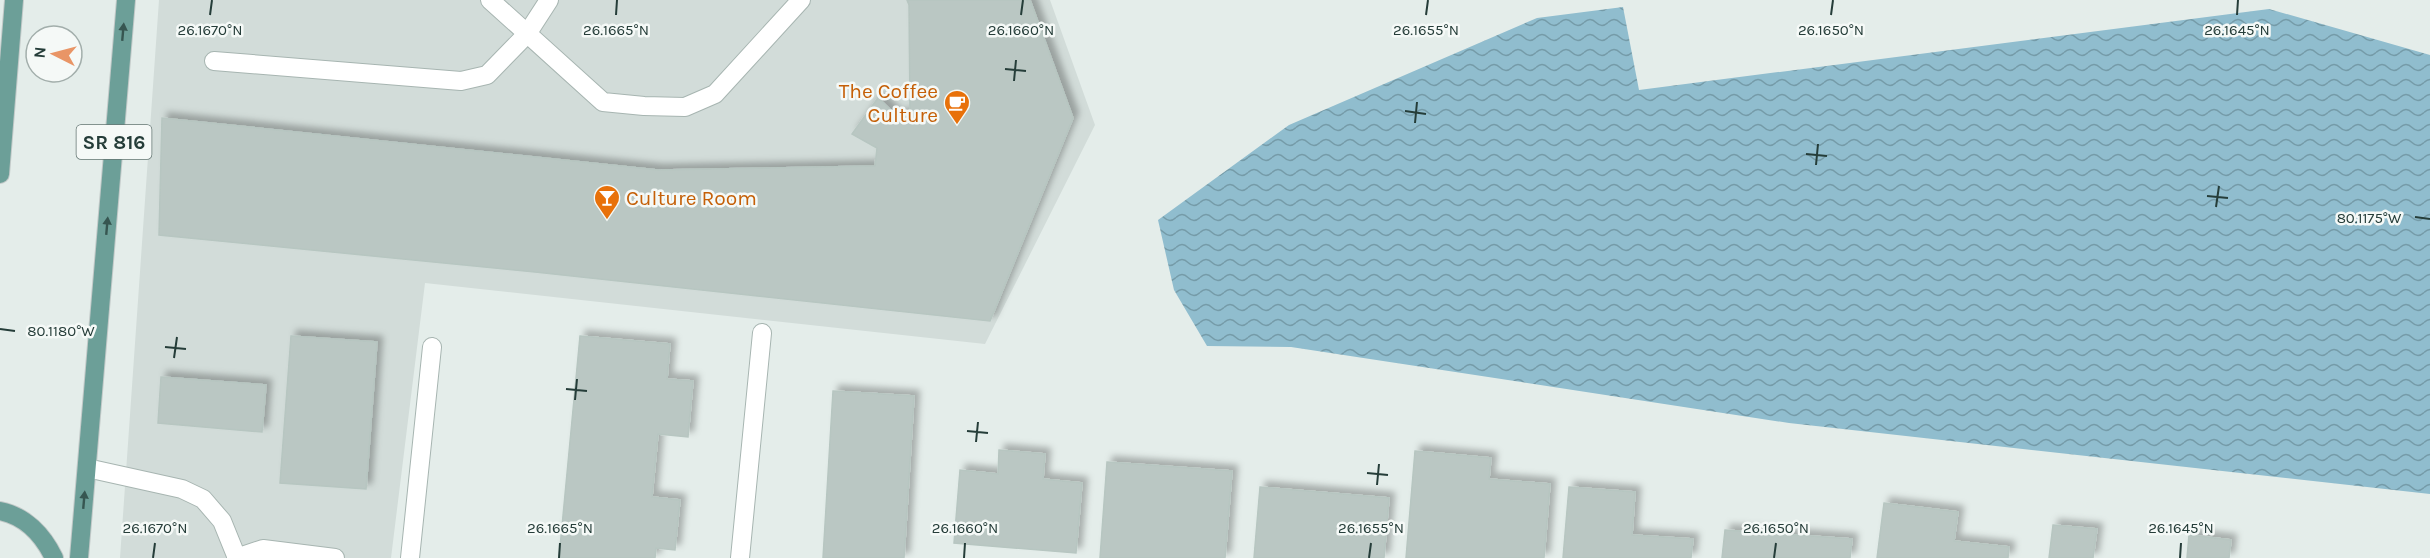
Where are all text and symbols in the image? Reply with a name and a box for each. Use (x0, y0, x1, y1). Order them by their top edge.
text: 26.1670°N (178, 21, 242, 39)
text: 26.1665°N (583, 21, 649, 39)
text: 26.1660°N (988, 21, 1054, 39)
text: 26.1655°N (1393, 21, 1459, 39)
text: 26.1650°N (1798, 21, 1864, 39)
text: 26.1645°N (2204, 21, 2270, 39)
one-way arrow (118, 22, 128, 41)
north arrow (24, 24, 84, 84)
text: N (30, 46, 50, 59)
place label: The Coffee Culture (839, 79, 938, 127)
cafe icon: The Coffee Culture (942, 88, 972, 126)
road number: SR 816 (76, 125, 152, 159)
bar icon: Culture Room (592, 183, 622, 221)
place label: Culture Room (626, 186, 757, 210)
text: 80.1175°W (2337, 209, 2402, 227)
one-way arrow (102, 217, 112, 236)
text: 80.1180°W (27, 322, 95, 340)
one-way arrow (79, 490, 89, 509)
text: 26.1670°N (123, 519, 187, 537)
text: 26.1665°N (527, 519, 593, 537)
text: 26.1660°N (932, 519, 998, 537)
text: 26.1655°N (1338, 519, 1404, 537)
text: 26.1650°N (1743, 519, 1809, 537)
text: 26.1645°N (2148, 519, 2214, 537)

